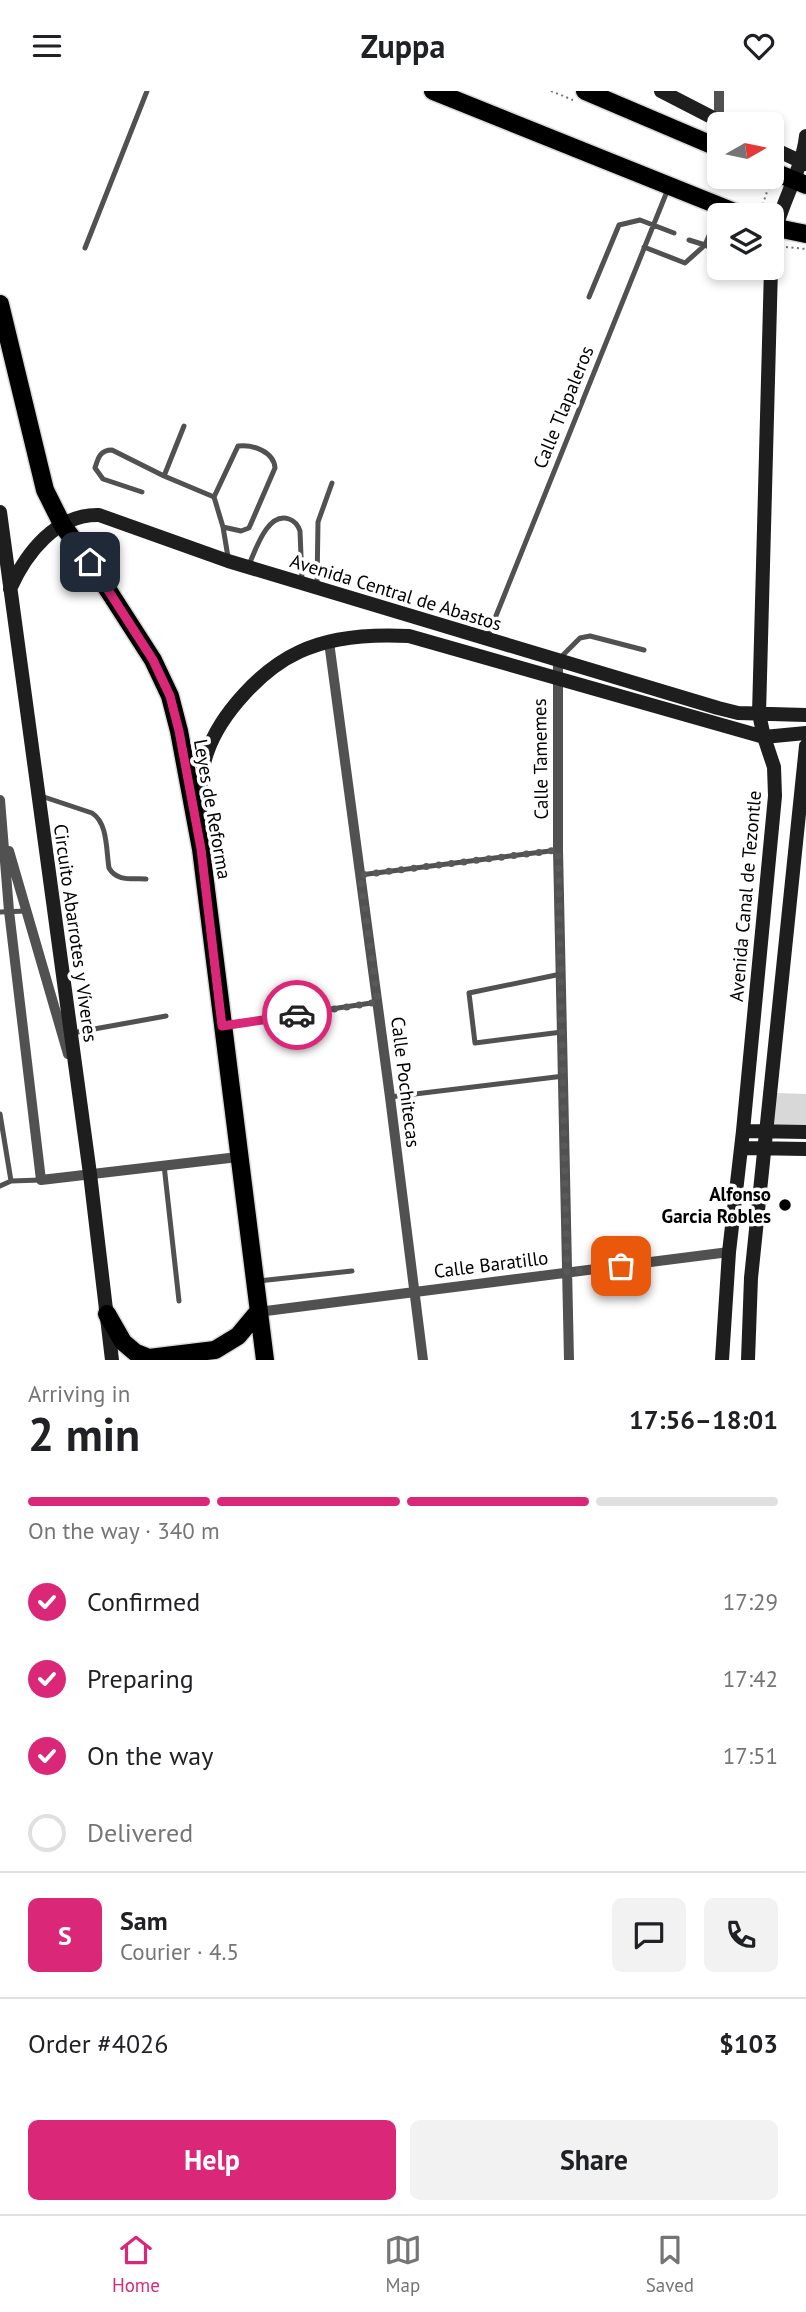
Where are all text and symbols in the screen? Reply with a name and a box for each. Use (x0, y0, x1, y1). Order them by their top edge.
text: Zuppa (361, 25, 445, 67)
icon: menu (28, 27, 66, 65)
icon: heart (740, 27, 778, 65)
north arrow (707, 112, 784, 189)
map controls (707, 112, 784, 280)
button: layers (707, 203, 784, 280)
street label: Calle Tlapaleros (527, 342, 599, 472)
pin (60, 532, 120, 592)
icon: home (71, 543, 109, 581)
street label: Avenida Central de Abastos (287, 548, 505, 636)
street label: Calle Tamemes (527, 698, 553, 820)
street label: Leyes de Reforma (189, 737, 237, 881)
street label: Avenida Canal de Tezontle (724, 789, 766, 1003)
street label: Circuito Abarrotes y Víveres (49, 822, 103, 1044)
courier (262, 980, 332, 1050)
icon: car (278, 996, 316, 1034)
street label: Calle Pochitecas (386, 1015, 426, 1149)
place label: Alfonso Garcia Robles (662, 1182, 771, 1228)
marker: Alfonso Garcia Robles (777, 1197, 793, 1213)
pin (591, 1236, 651, 1296)
street label: Calle Baratillo (432, 1245, 550, 1283)
icon: bag (602, 1247, 640, 1285)
text: Arriving in (28, 1379, 130, 1408)
text: 17:56–18:01 (629, 1403, 778, 1436)
text: 2 min (28, 1404, 140, 1464)
text: On the way · 340 m (28, 1516, 220, 1545)
icon: check (28, 1583, 66, 1621)
text: Confirmed (87, 1585, 200, 1618)
text: 17:29 (723, 1587, 778, 1616)
icon: check (28, 1660, 66, 1698)
text: Preparing (87, 1662, 194, 1695)
text: 17:42 (723, 1664, 778, 1693)
icon: check (28, 1737, 66, 1775)
text: On the way (87, 1739, 213, 1772)
text: 17:51 (723, 1741, 778, 1770)
text: Delivered (87, 1816, 193, 1849)
button: chat (612, 1898, 686, 1972)
button: phone (704, 1898, 778, 1972)
text: Sam (120, 1904, 168, 1937)
text: S (58, 1919, 72, 1952)
text: Courier · 4.5 (120, 1937, 239, 1966)
text: Order #4026 (28, 2027, 168, 2060)
text: $103 (719, 2027, 778, 2060)
button: Help (28, 2120, 396, 2200)
button: Share (410, 2120, 778, 2200)
tab: Home (112, 2231, 160, 2297)
tab: Map (384, 2231, 422, 2297)
tab: Saved (646, 2231, 694, 2297)

